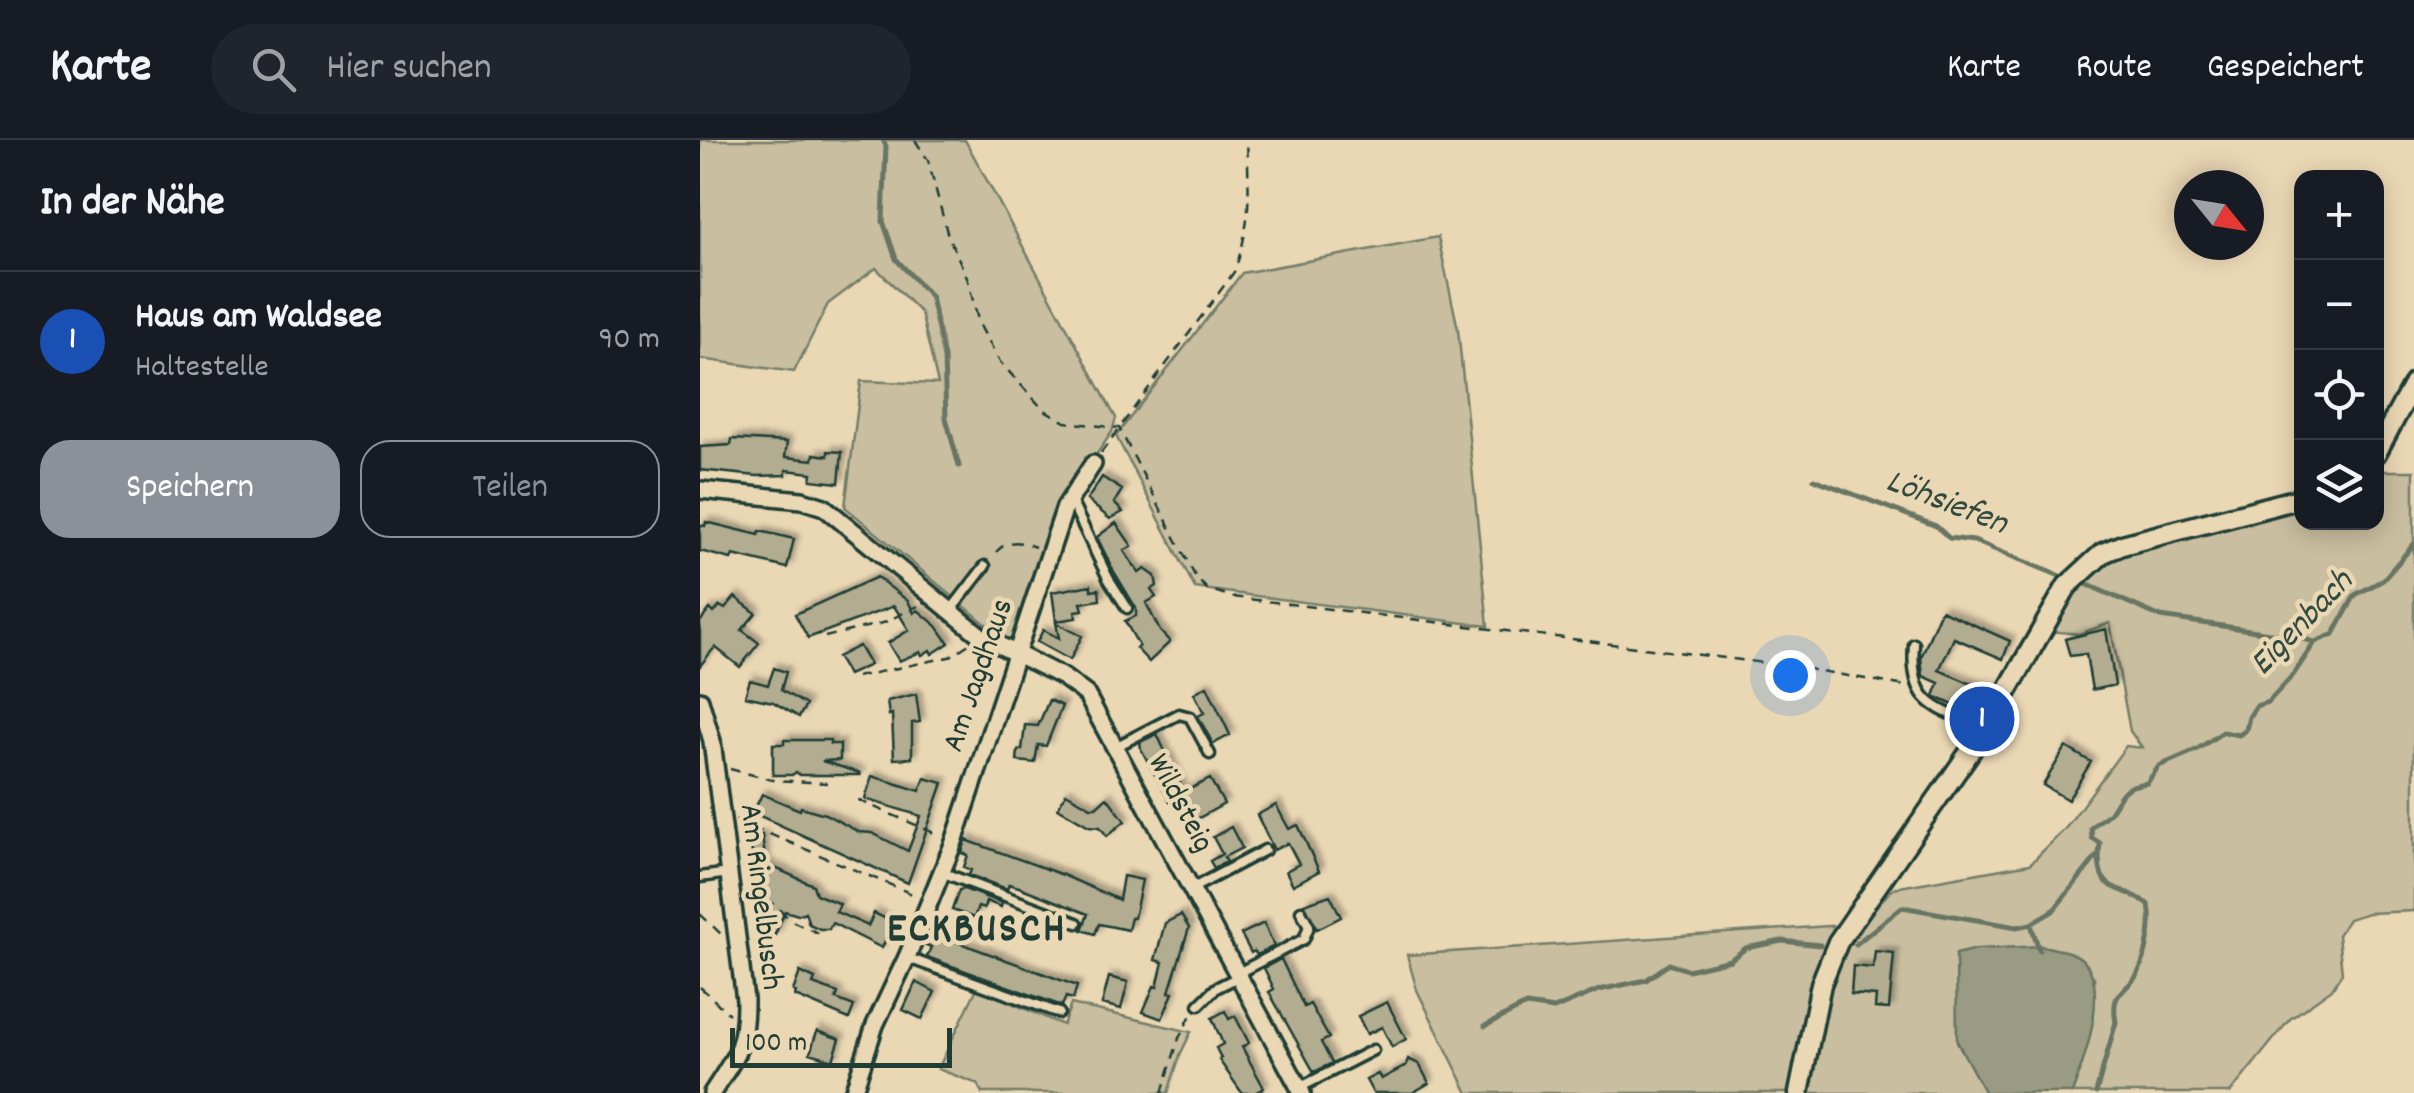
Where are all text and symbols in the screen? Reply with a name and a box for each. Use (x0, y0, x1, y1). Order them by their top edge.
search box (211, 24, 911, 114)
text: Karte (50, 35, 151, 104)
icon: search (246, 42, 301, 97)
text: Hier suchen (326, 42, 492, 97)
text: Karte (1947, 44, 2021, 94)
text: Route (2076, 44, 2152, 94)
text: Gespeichert (2207, 44, 2364, 94)
north arrow (2174, 170, 2264, 260)
map controls (2294, 170, 2384, 530)
button: + (2294, 170, 2384, 260)
text: In der Nähe (40, 175, 225, 235)
button: − (2294, 260, 2384, 350)
text: Haus am Waldsee (135, 291, 382, 346)
text: 1 (69, 318, 76, 364)
text: 90 m (599, 318, 660, 364)
text: Haltestelle (135, 346, 269, 392)
button: locate (2294, 350, 2384, 440)
button: Speichern (40, 440, 340, 538)
button: Teilen (360, 440, 660, 538)
button: layers (2294, 440, 2384, 530)
water label: Löhsiefen (1878, 458, 2016, 551)
water label: Eigenbach (2240, 559, 2367, 688)
street label: Am Jagdhaus (932, 593, 1028, 759)
your location (1765, 650, 1816, 701)
pin: 1 (1950, 682, 2014, 756)
street label: Wildsteig (1134, 746, 1224, 862)
street label: Am Ringelbusch (725, 801, 793, 993)
district label: ECKBUSCH (887, 902, 1067, 962)
scale bar (730, 1023, 952, 1068)
text: 100 m (745, 1025, 807, 1065)

